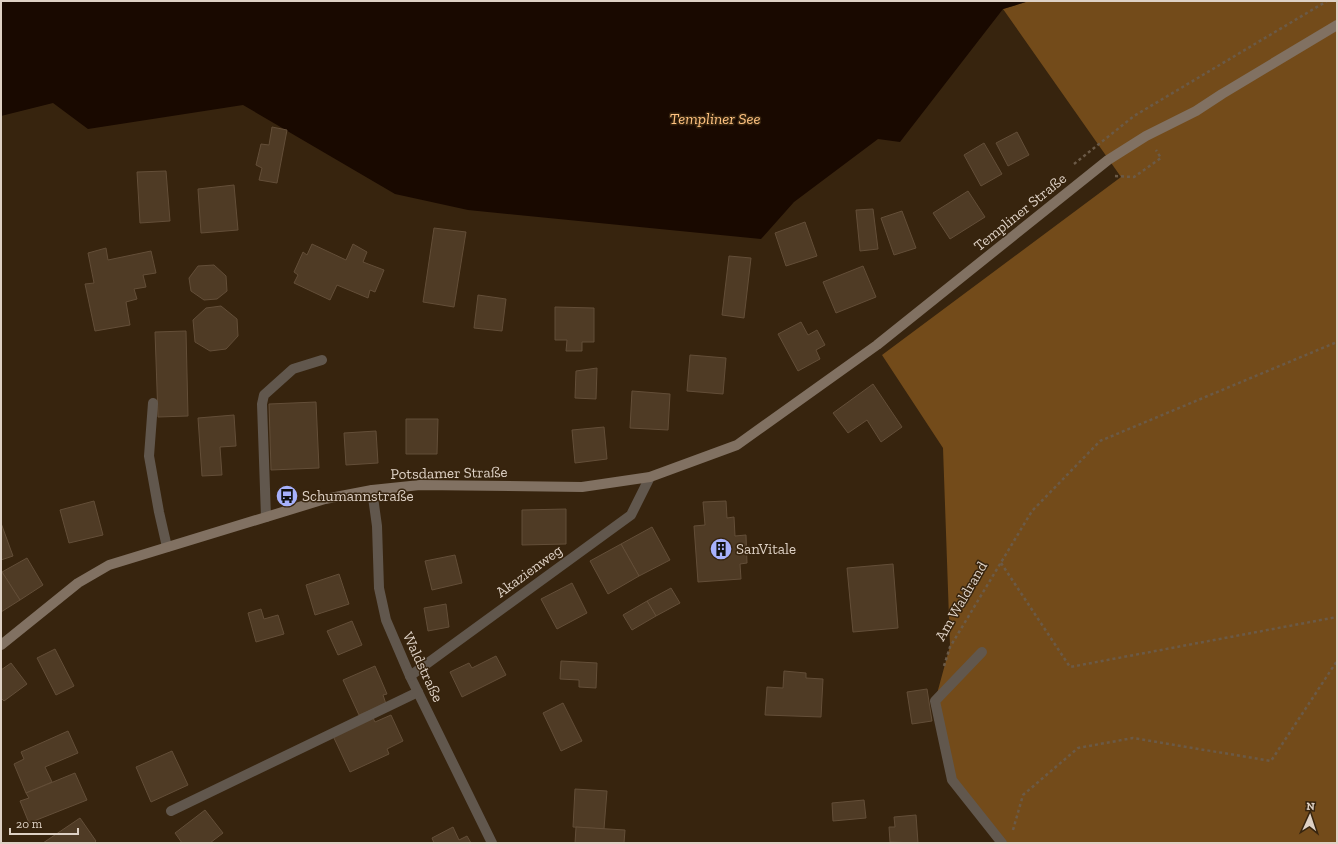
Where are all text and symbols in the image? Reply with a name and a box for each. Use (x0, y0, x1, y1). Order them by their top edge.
water label: Templiner See (669, 109, 761, 128)
street label: Templiner Straße (970, 169, 1070, 255)
street label: Potsdamer Straße (390, 463, 508, 483)
bus stop icon: Schumannstraße (274, 483, 300, 509)
place label: Schumannstraße (302, 487, 414, 505)
building icon: SanVitale (708, 536, 734, 562)
place label: SanVitale (736, 540, 796, 558)
street label: Akazienweg (492, 541, 566, 601)
street label: Am Waldrand (931, 557, 991, 644)
street label: Waldstraße (399, 629, 447, 705)
north arrow (1290, 796, 1330, 836)
text: N (1306, 800, 1316, 813)
scale bar (10, 810, 78, 836)
text: 20 m (16, 817, 43, 831)

